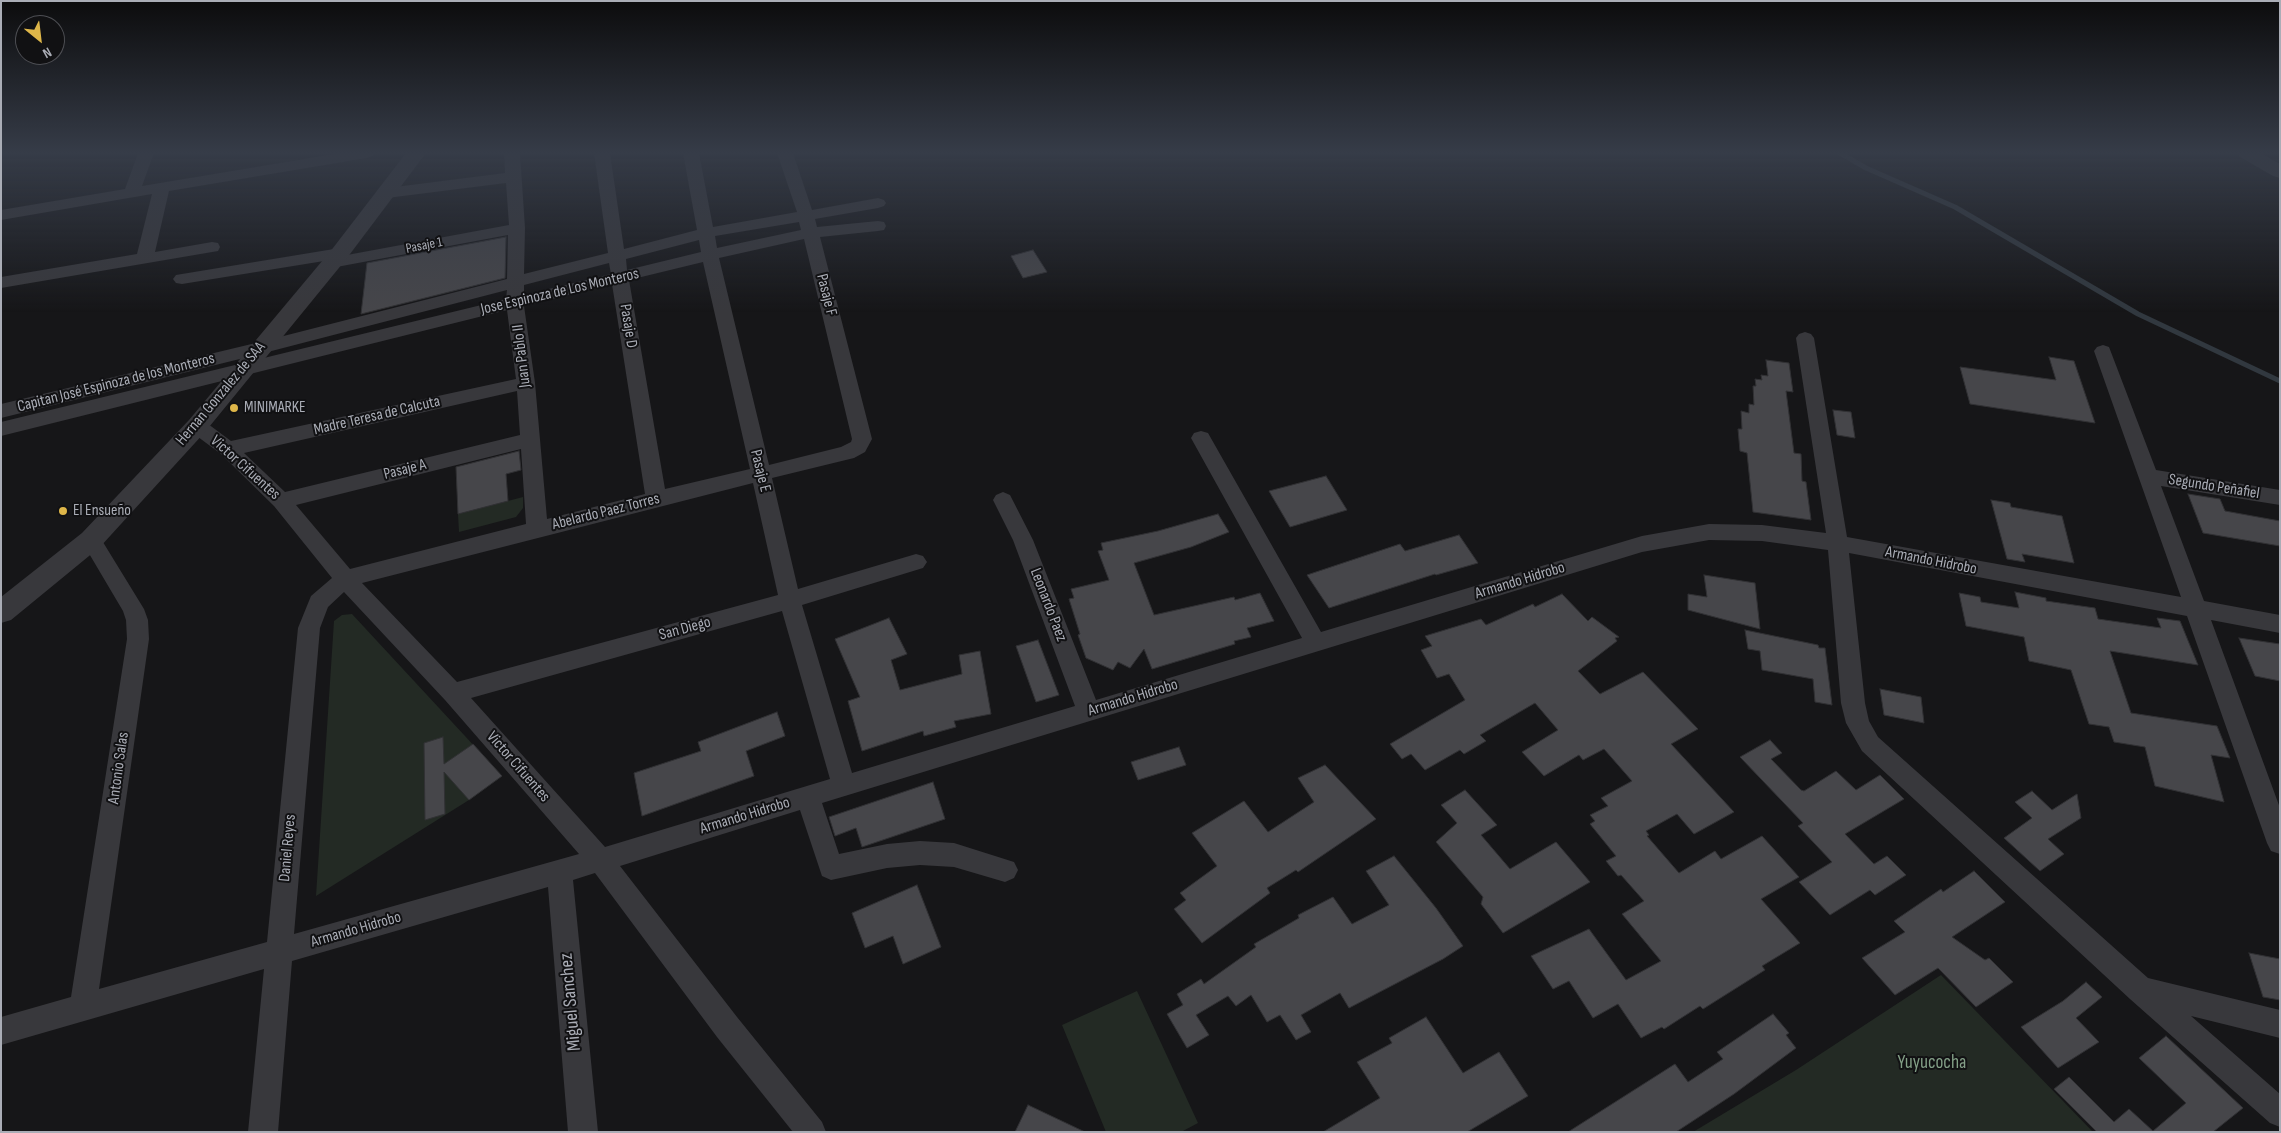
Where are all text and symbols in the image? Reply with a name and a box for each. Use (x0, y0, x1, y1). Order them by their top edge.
north arrow (15, 15, 65, 65)
text: N (40, 43, 54, 62)
street label: Pasaje 1 (404, 234, 444, 258)
street label: Jose Espinoza de Los Monteros (479, 264, 641, 320)
street label: Pasaje F (812, 272, 840, 318)
street label: Pasaje D (615, 303, 641, 349)
street label: Juan Pablo II (509, 323, 535, 389)
street label: Hernan Gonzalez de SAA (172, 338, 270, 450)
street label: Capitan José Espinoza de los Monteros (15, 349, 217, 417)
street label: Madre Teresa de Calcuta (312, 392, 442, 440)
place label: MINIMARKE (244, 398, 306, 418)
marker: MINIMARKE (228, 402, 240, 414)
street label: Victor Cifuentes (206, 432, 284, 504)
street label: Pasaje E (745, 448, 775, 494)
street label: Pasaje A (382, 455, 428, 485)
street label: Segundo Peñafiel (2167, 470, 2261, 504)
street label: Abelardo Paez Torres (550, 489, 662, 535)
place label: El Ensueño (73, 501, 131, 521)
marker: El Ensueño (57, 505, 69, 517)
street label: Armando Hidrobo (1884, 543, 1978, 579)
street label: Armando Hidrobo (1473, 558, 1567, 604)
street label: Leonardo Paez (1025, 566, 1071, 644)
street label: San Diego (657, 613, 713, 645)
street label: Armando Hidrobo (1086, 675, 1180, 721)
street label: Victor Cifuentes (482, 728, 554, 806)
street label: Antonio Salas (104, 731, 134, 805)
street label: Armando Hidrobo (698, 793, 792, 839)
street label: Daniel Reyes (275, 814, 301, 882)
street label: Armando Hidrobo (309, 908, 403, 952)
street label: Miguel Sanchez (555, 952, 587, 1052)
park label: Yuyucocha (1898, 1052, 1966, 1074)

